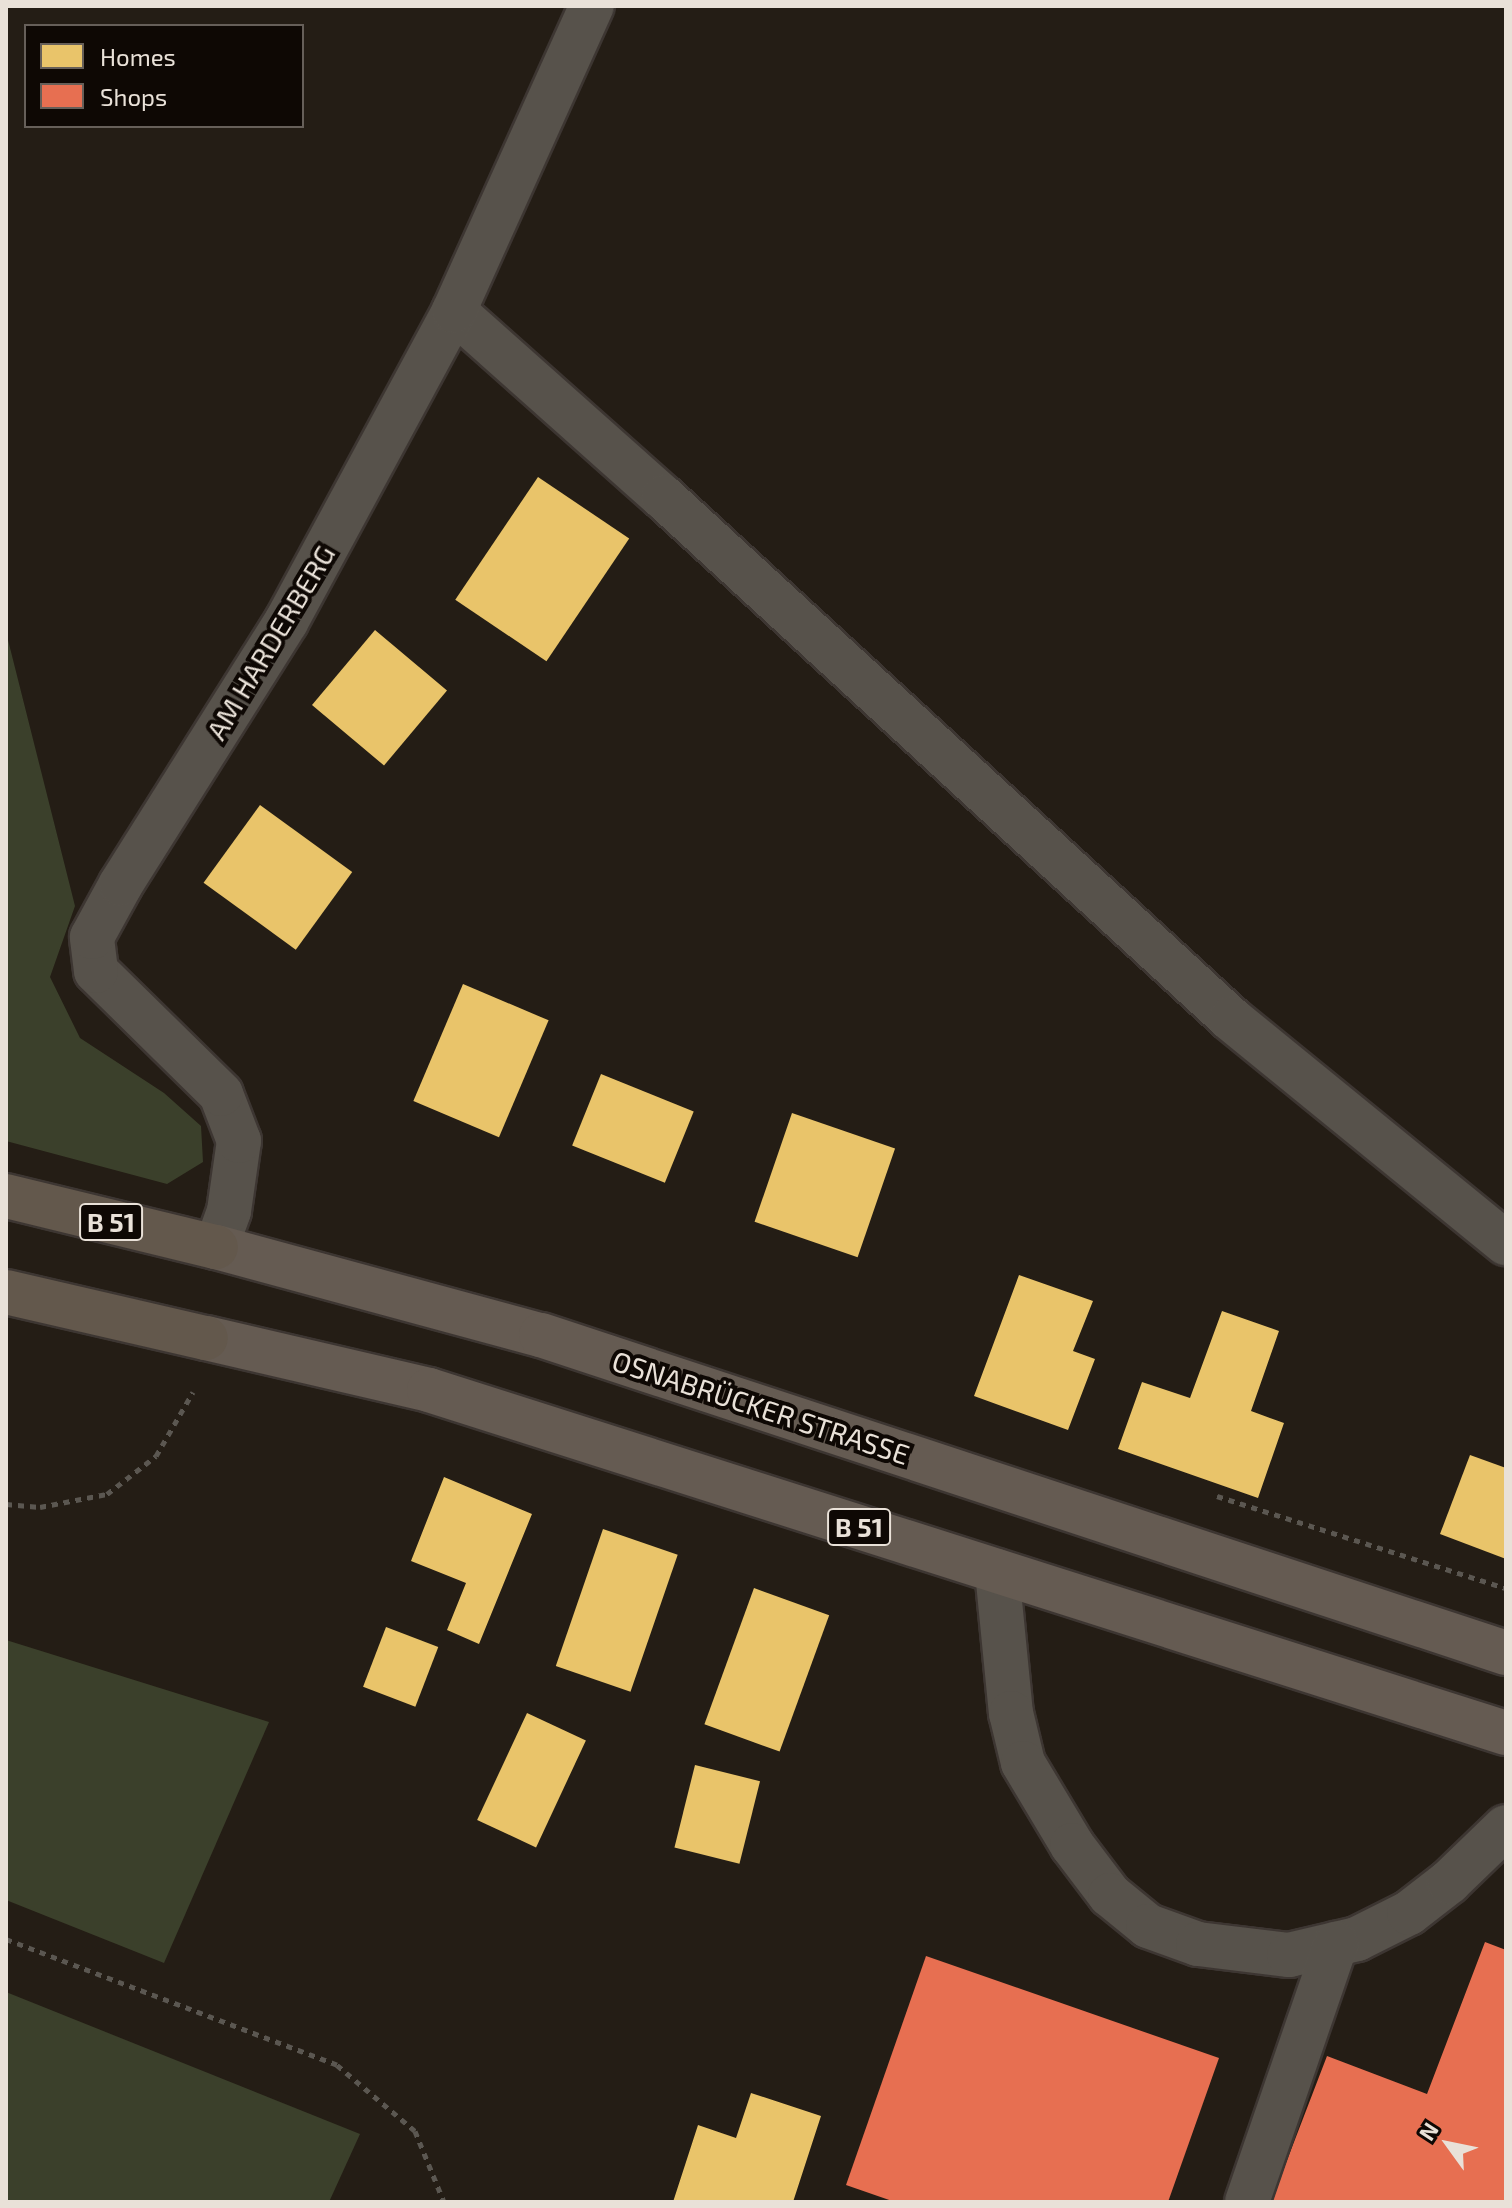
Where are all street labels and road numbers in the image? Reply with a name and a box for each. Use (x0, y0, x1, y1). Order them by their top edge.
street label: AM HARDERBERG (199, 539, 341, 745)
road number: B 51 (79, 1200, 143, 1244)
street label: OSNABRÜCKER STRASSE (608, 1343, 914, 1471)
road number: B 51 (827, 1505, 891, 1549)

